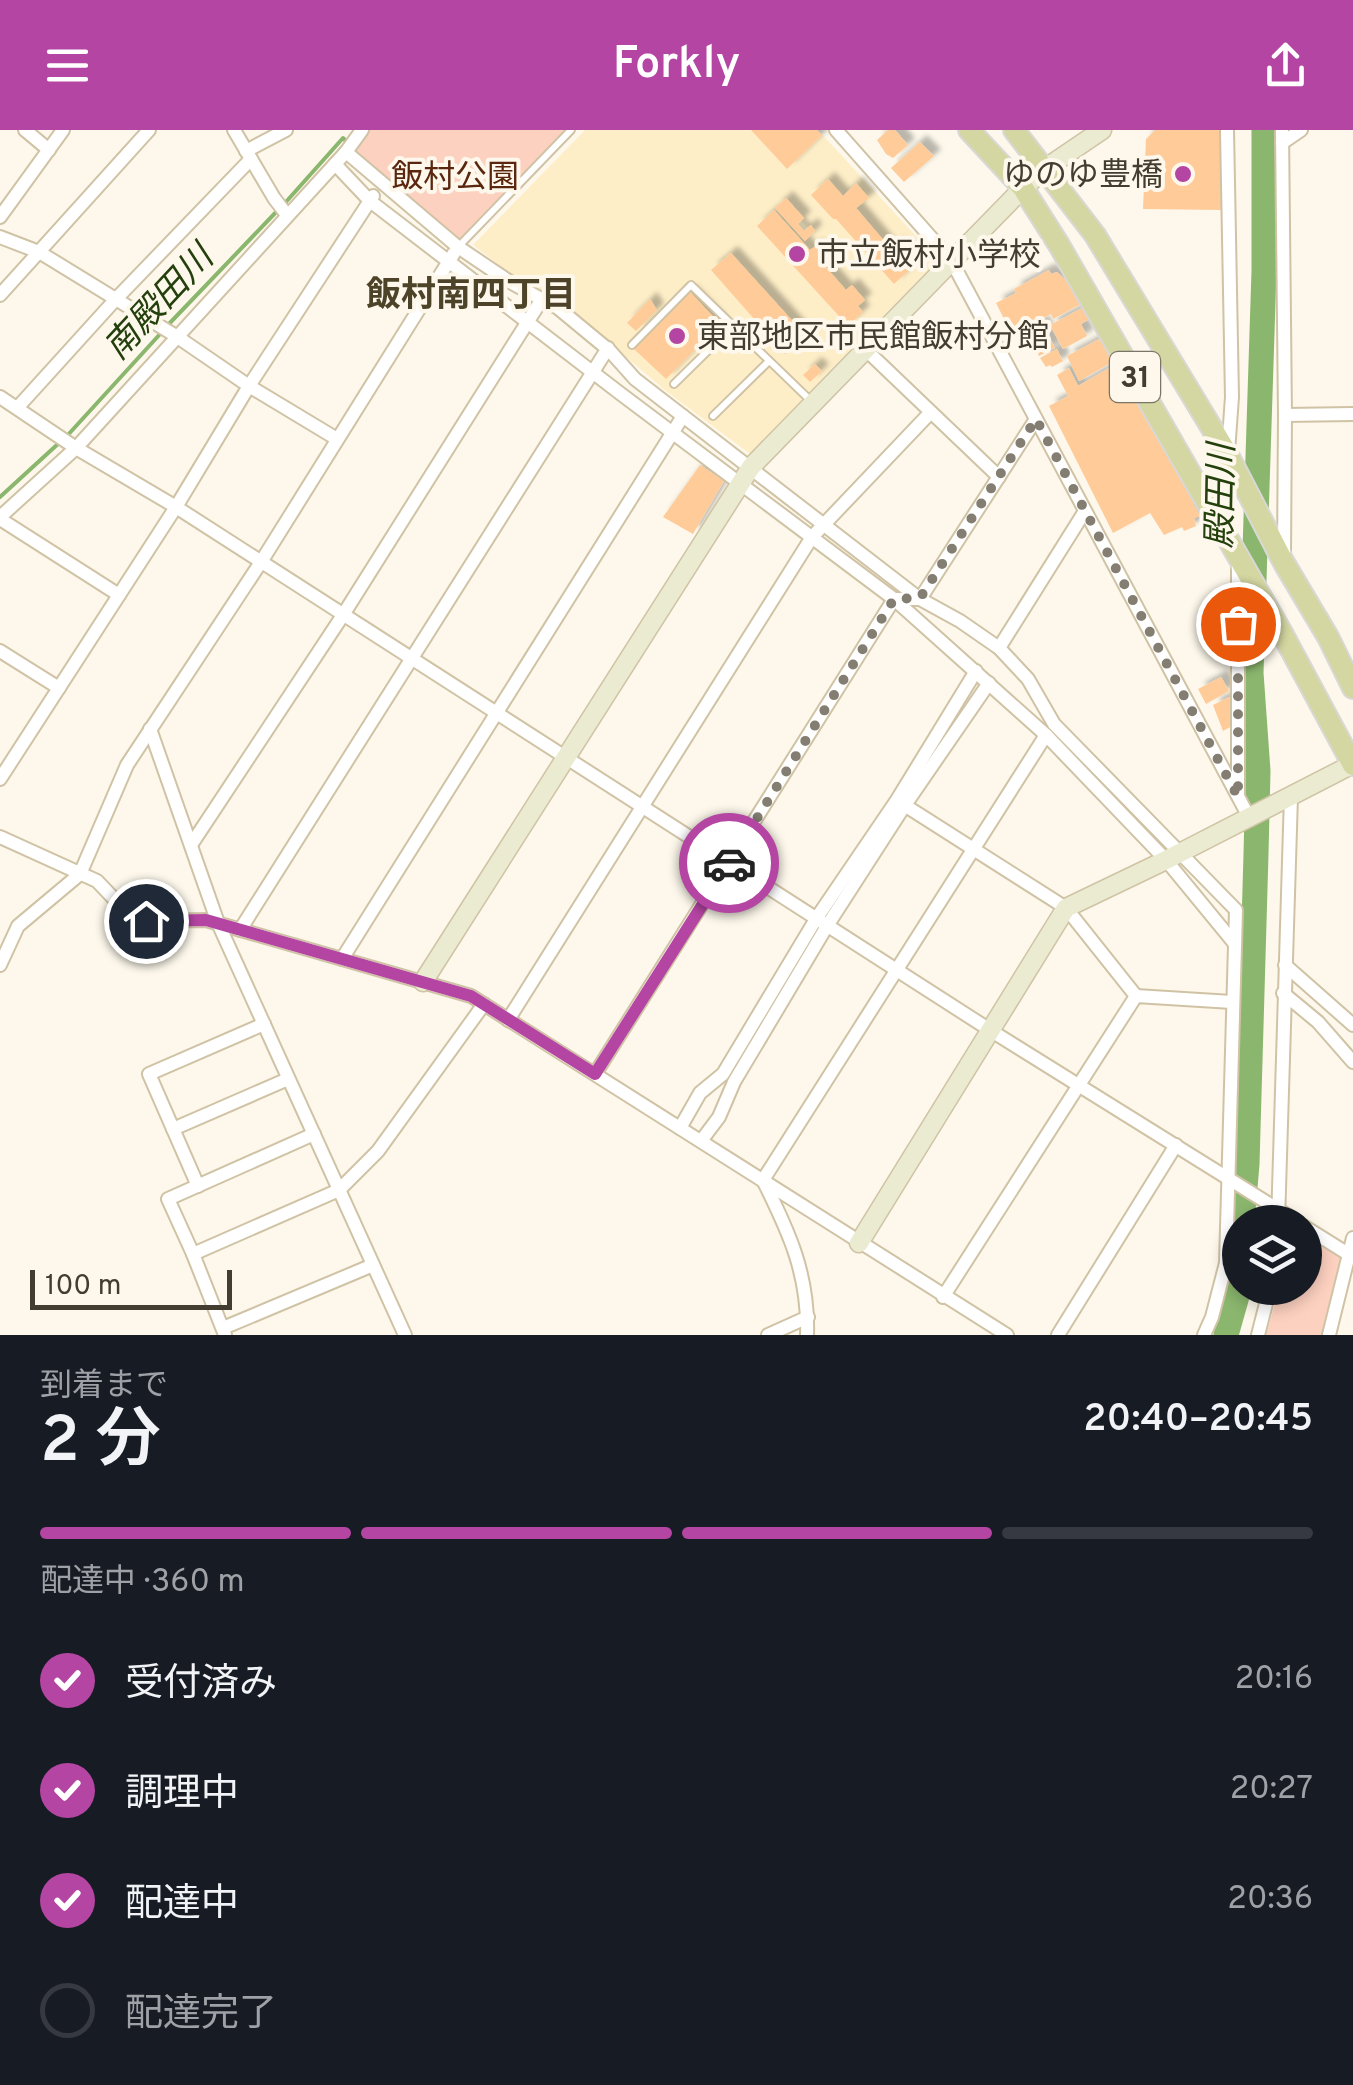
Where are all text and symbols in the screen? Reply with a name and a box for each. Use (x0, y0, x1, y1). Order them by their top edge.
text: Forkly (613, 37, 740, 94)
icon: menu (40, 38, 95, 93)
icon: share (1258, 38, 1313, 93)
place label: ゆのゆ豊橋 (1003, 157, 1163, 197)
park label: 飯村公園 (391, 159, 519, 199)
marker: ゆのゆ豊橋 (1172, 163, 1194, 185)
water label: 南殿田川 (96, 235, 227, 370)
place label: 市立飯村小学校 (817, 237, 1041, 277)
marker: 市立飯村小学校 (786, 243, 808, 265)
district label: 飯村南四丁目 (366, 275, 576, 319)
place label: 東部地区市民館飯村分館 (697, 319, 1049, 359)
marker: 東部地区市民館飯村分館 (666, 325, 688, 347)
road number: 31 (1110, 352, 1160, 402)
water label: 殿田川 (1200, 439, 1246, 549)
pin (1196, 582, 1281, 667)
icon: bag (1211, 597, 1266, 652)
courier (679, 813, 779, 913)
icon: car (702, 836, 757, 891)
pin (104, 879, 189, 964)
icon: home (119, 894, 174, 949)
map controls (1222, 1205, 1322, 1305)
button: layers (1222, 1205, 1322, 1305)
scale bar (30, 1265, 232, 1310)
text: 100 m (45, 1269, 121, 1305)
text: 到着まで (40, 1367, 168, 1407)
text: 20:40–20:45 (1083, 1396, 1313, 1445)
text: 2 分 (40, 1403, 161, 1485)
text: 配達中 · 360 m (40, 1563, 245, 1603)
icon: check (40, 1653, 95, 1708)
text: 20:16 (1235, 1660, 1313, 1700)
text: 受付済み (125, 1661, 277, 1710)
icon: check (40, 1763, 95, 1818)
text: 20:27 (1230, 1770, 1313, 1810)
text: 調理中 (125, 1771, 239, 1820)
icon: check (40, 1873, 95, 1928)
text: 20:36 (1227, 1880, 1313, 1920)
text: 配達中 (125, 1881, 239, 1930)
text: 配達完了 (125, 1991, 277, 2040)

